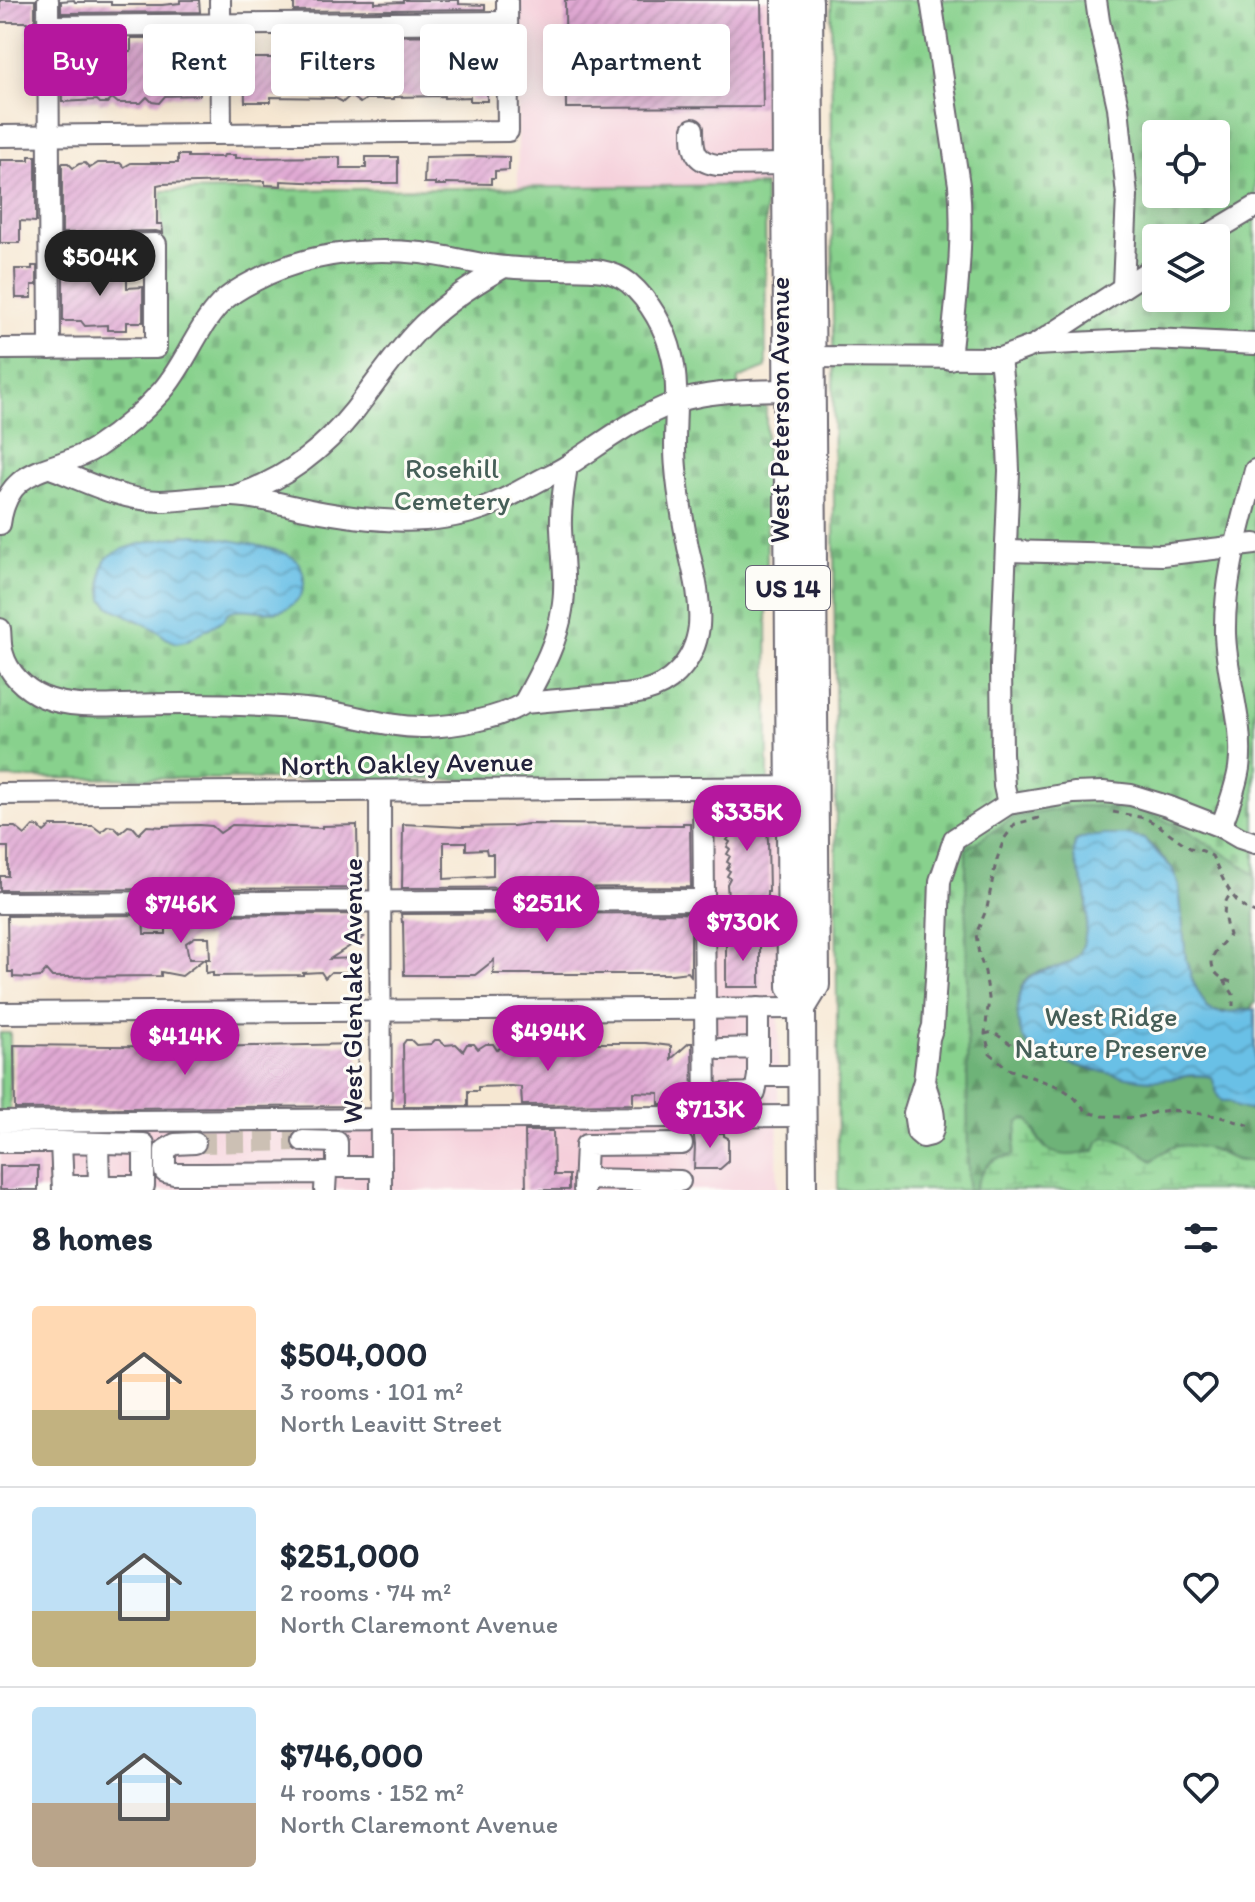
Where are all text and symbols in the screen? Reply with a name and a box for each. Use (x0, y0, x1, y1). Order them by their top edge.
chip: Buy (24, 24, 127, 96)
chip: Rent (143, 24, 255, 96)
chip: Filters (271, 24, 404, 96)
chip: New (420, 24, 527, 96)
chip: Apartment (543, 24, 730, 96)
map controls (1142, 120, 1230, 312)
button: locate (1142, 120, 1230, 208)
button: layers (1142, 224, 1230, 312)
pin: $504K (44, 230, 156, 298)
text: $504K (62, 240, 138, 272)
street label: West Peterson Avenue (762, 277, 796, 543)
park label: Rosehill Cemetery (394, 451, 510, 517)
road number: US 14 (746, 566, 830, 610)
street label: North Oakley Avenue (280, 744, 534, 782)
pin: $335K (691, 785, 803, 853)
text: $335K (711, 795, 783, 827)
street label: West Glenlake Avenue (335, 858, 369, 1124)
pin: $251K (491, 876, 603, 944)
pin: $746K (125, 877, 237, 945)
text: $251K (512, 886, 582, 918)
text: $746K (145, 887, 217, 919)
pin: $730K (687, 895, 799, 963)
text: $730K (707, 905, 779, 937)
park label: West Ridge Nature Preserve (1015, 999, 1207, 1065)
pin: $494K (492, 1005, 604, 1073)
pin: $414K (129, 1009, 241, 1077)
text: $494K (511, 1015, 585, 1047)
text: $414K (148, 1019, 222, 1051)
pin: $713K (654, 1082, 766, 1150)
text: $713K (676, 1092, 744, 1124)
icon: filters (1179, 1216, 1223, 1260)
text: 8 homes (32, 1218, 153, 1259)
text: $504,000 (280, 1334, 427, 1375)
icon: home (96, 1338, 192, 1434)
icon: heart (1179, 1364, 1223, 1408)
text: 3 rooms · 101 m² (280, 1375, 463, 1407)
text: North Leavitt Street (280, 1407, 502, 1439)
text: $251,000 (280, 1535, 420, 1576)
icon: home (96, 1539, 192, 1635)
icon: heart (1179, 1565, 1223, 1609)
text: 2 rooms · 74 m² (280, 1576, 451, 1608)
text: North Claremont Avenue (280, 1608, 558, 1640)
text: $746,000 (280, 1735, 423, 1776)
icon: home (96, 1739, 192, 1835)
icon: heart (1179, 1765, 1223, 1809)
text: 4 rooms · 152 m² (280, 1776, 464, 1808)
text: North Claremont Avenue (280, 1808, 558, 1840)

